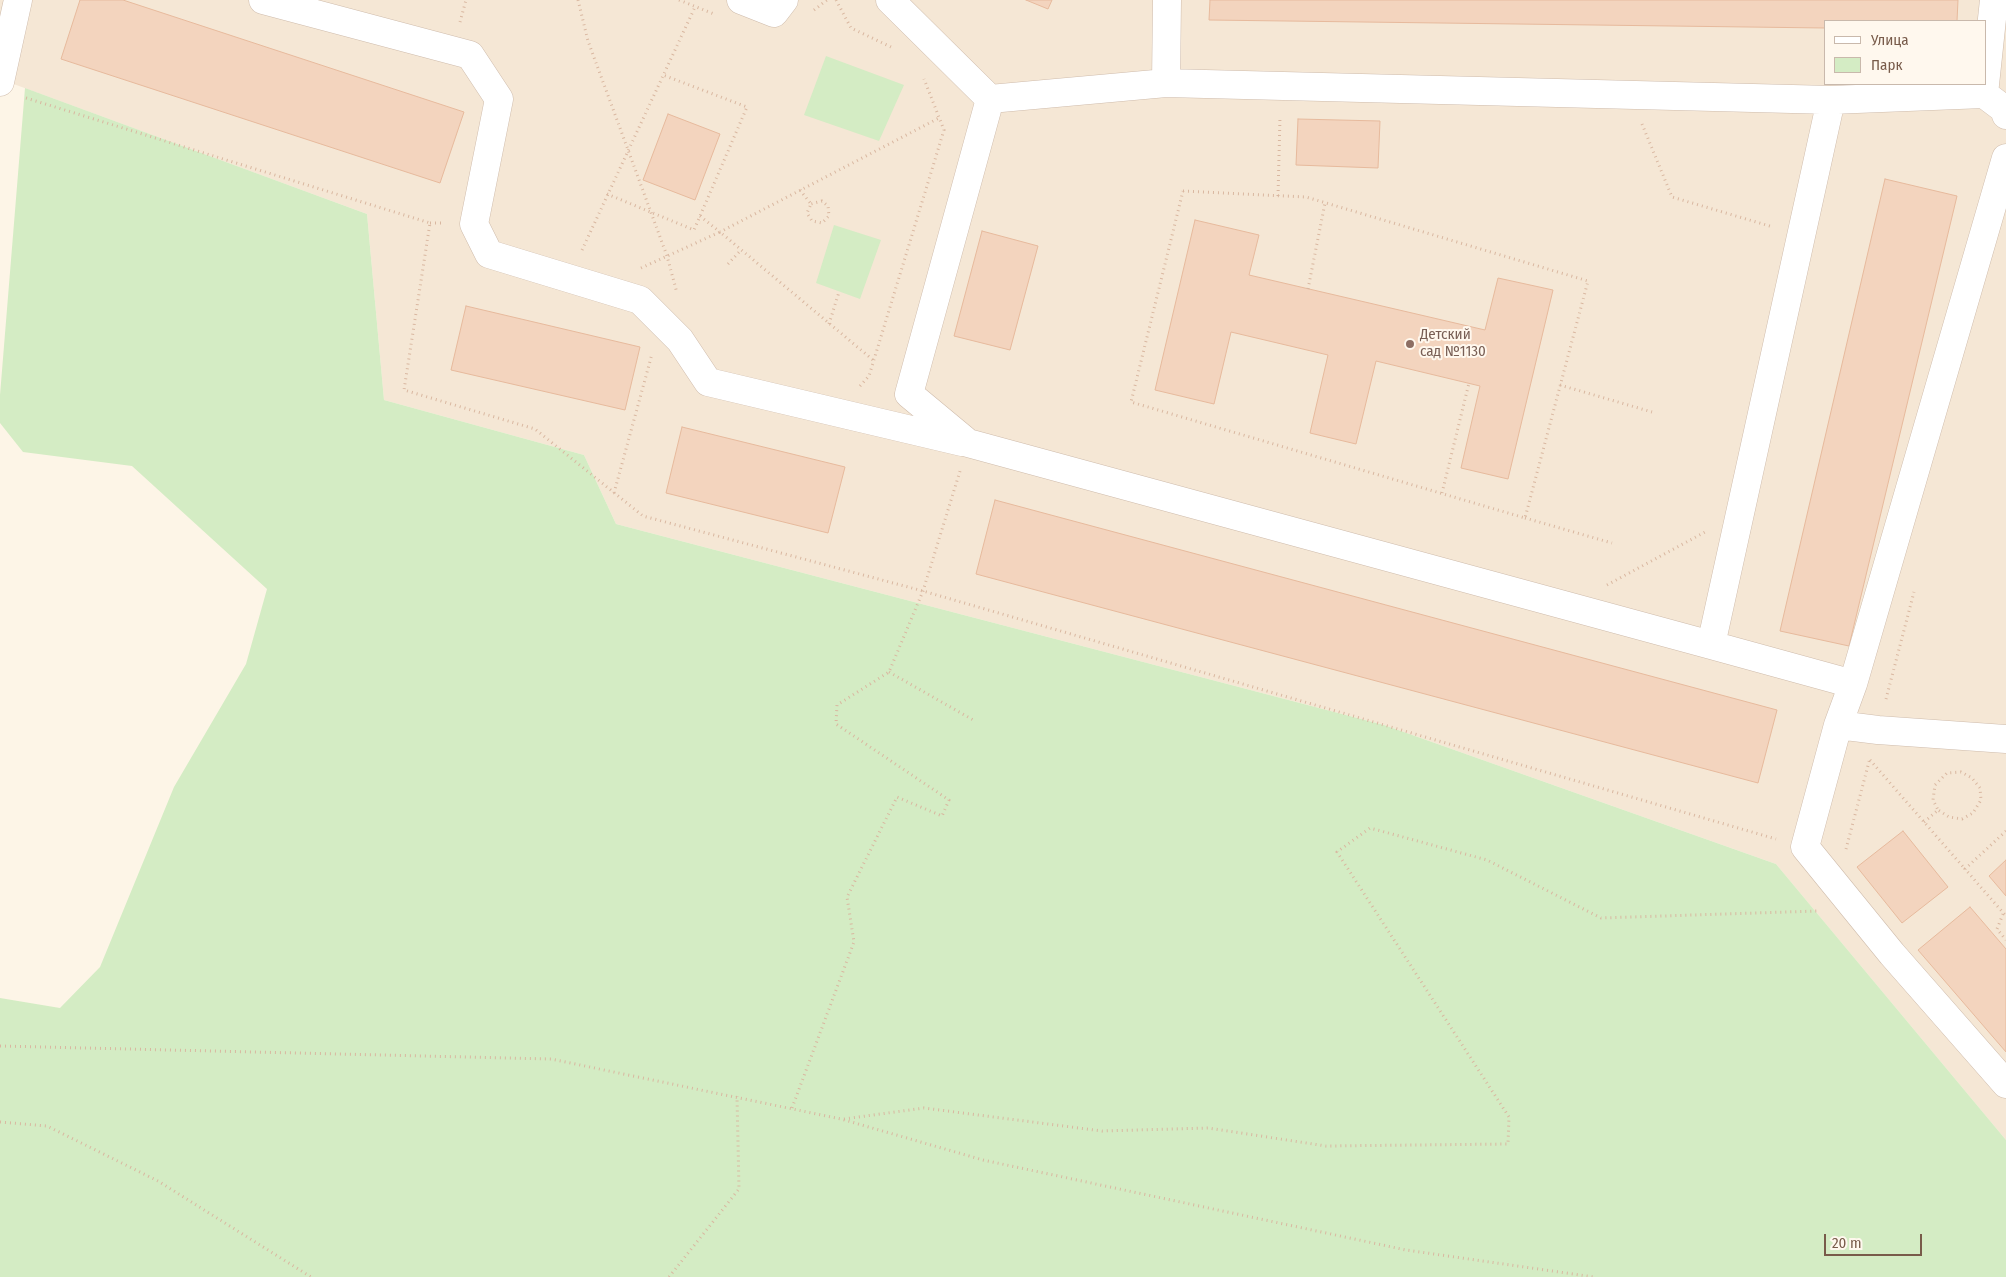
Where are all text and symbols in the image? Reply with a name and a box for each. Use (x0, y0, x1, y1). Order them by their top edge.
legend (1824, 20, 1986, 85)
text: Улица (1871, 31, 1909, 49)
text: Парк (1871, 56, 1902, 74)
place label: Детский сад №1130 (1420, 326, 1486, 361)
marker: Детский сад №1130 (1404, 338, 1416, 350)
scale bar (1826, 1224, 1924, 1256)
text: 20 m (1832, 1234, 1862, 1252)

